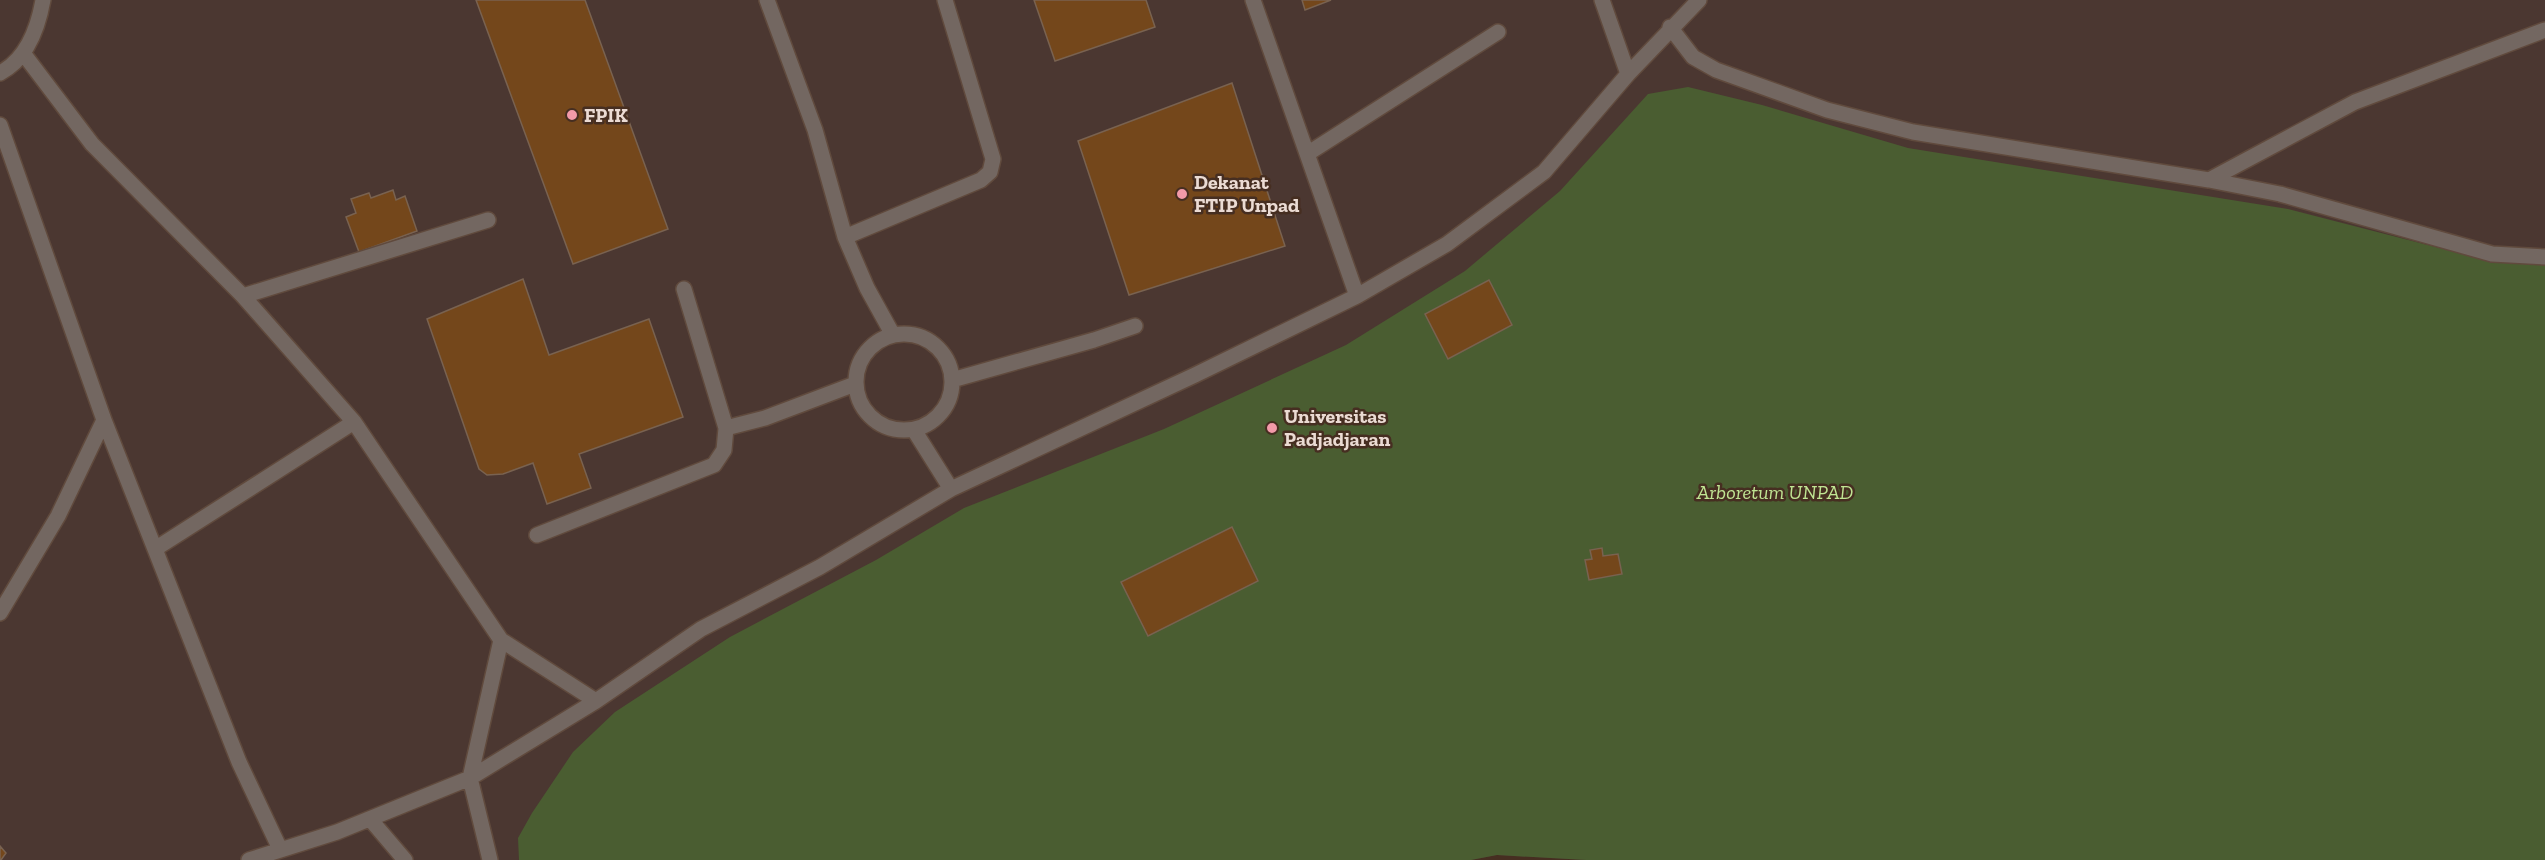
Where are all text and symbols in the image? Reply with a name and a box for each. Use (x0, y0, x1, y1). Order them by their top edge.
place label: FPIK (584, 103, 628, 127)
marker: FPIK (565, 108, 579, 122)
place label: Dekanat FTIP Unpad (1194, 170, 1300, 217)
marker: Dekanat FTIP Unpad (1175, 187, 1189, 201)
place label: Universitas Padjadjaran (1284, 404, 1391, 451)
marker: Universitas Padjadjaran (1265, 421, 1279, 435)
park label: Arboretum UNPAD (1696, 480, 1854, 504)

